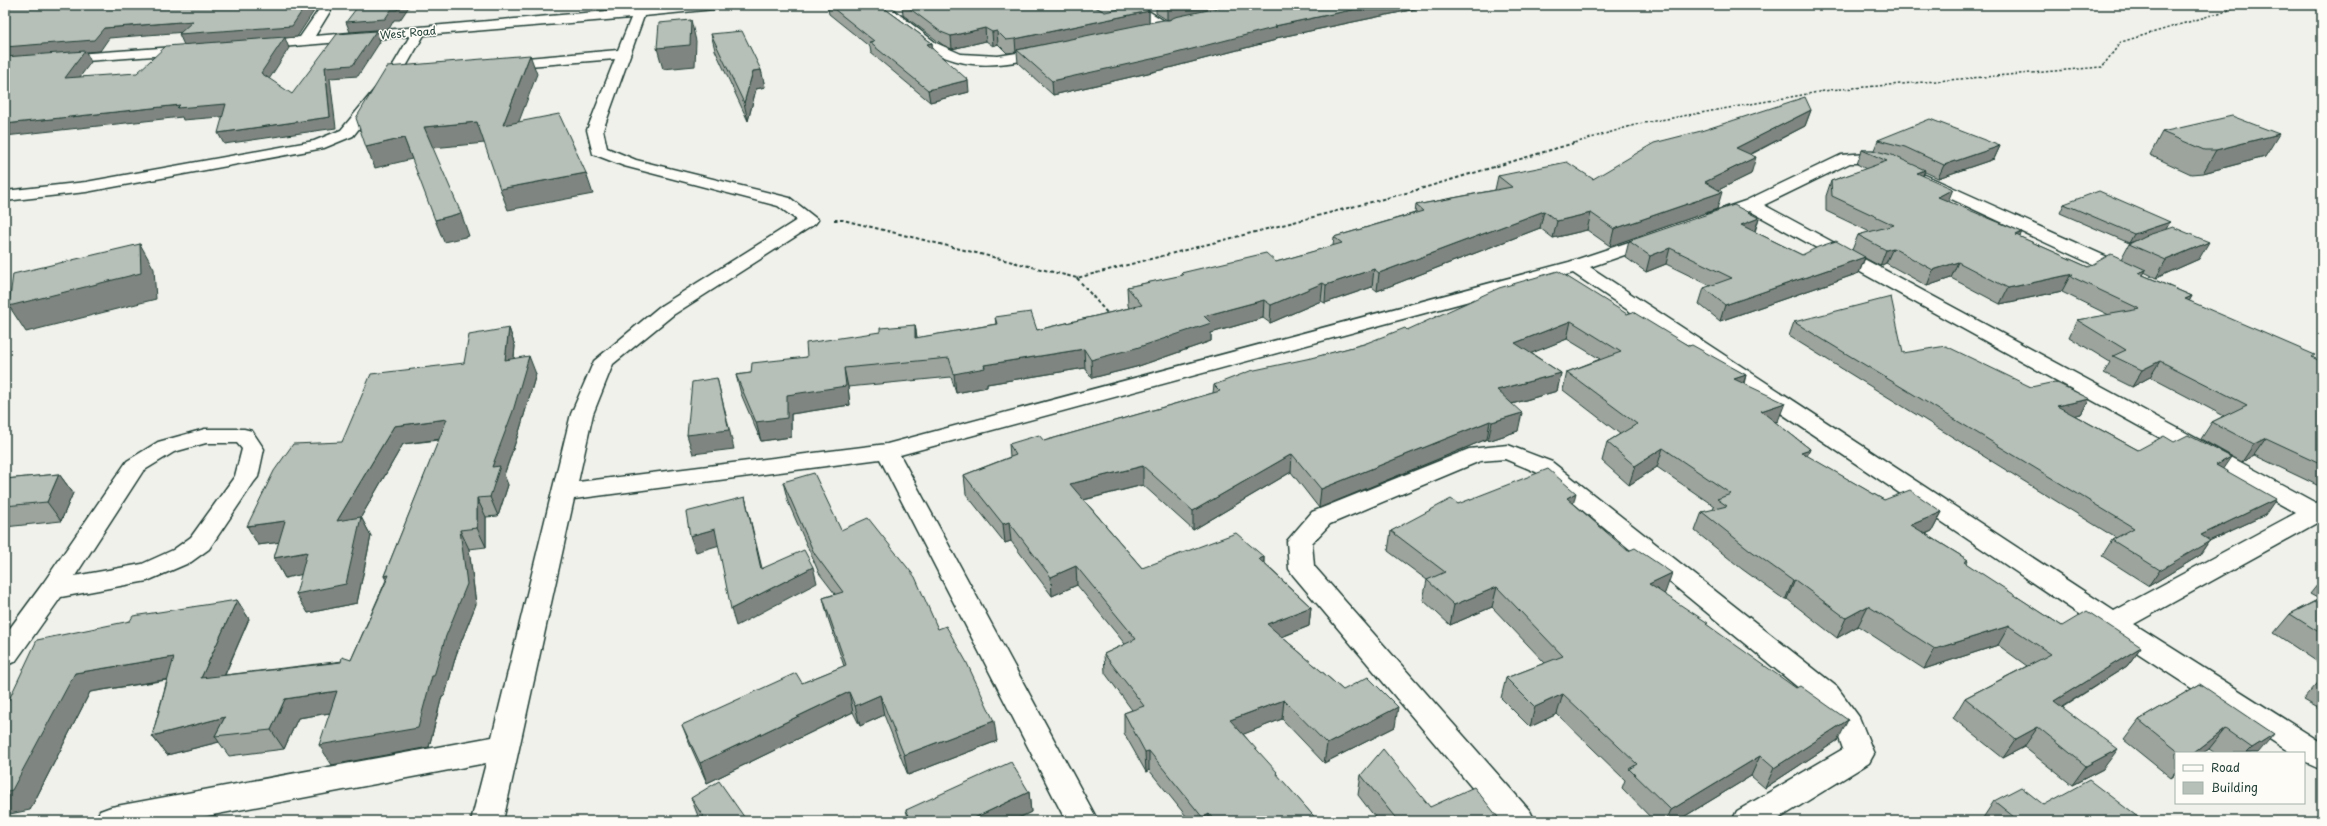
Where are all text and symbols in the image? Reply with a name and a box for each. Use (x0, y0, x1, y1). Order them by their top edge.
street label: West Road (379, 22, 437, 43)
legend (2175, 752, 2305, 804)
text: Road (2211, 758, 2240, 776)
text: Building (2211, 778, 2258, 796)

